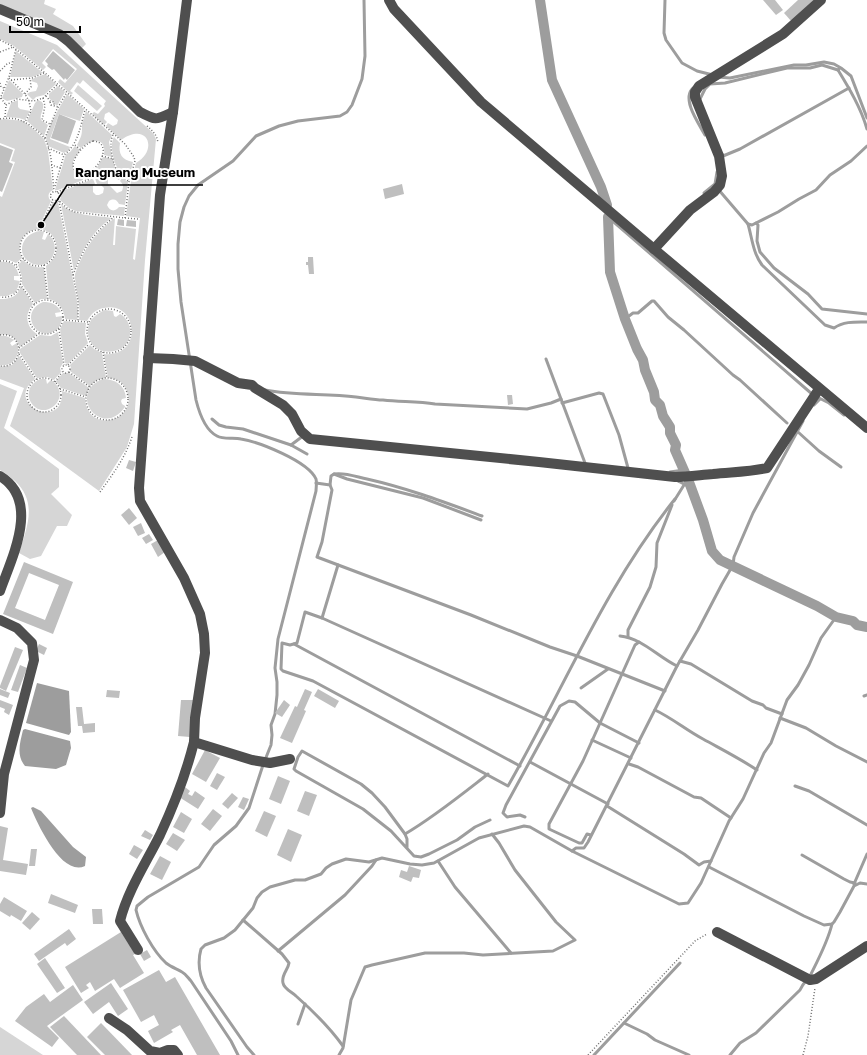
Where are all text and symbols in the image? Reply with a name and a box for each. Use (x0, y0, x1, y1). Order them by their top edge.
scale bar (10, 8, 80, 34)
text: 50 m (16, 14, 44, 29)
callout: Rangnang Museum (67, 160, 203, 185)
text: Rangnang Museum (75, 164, 195, 180)

